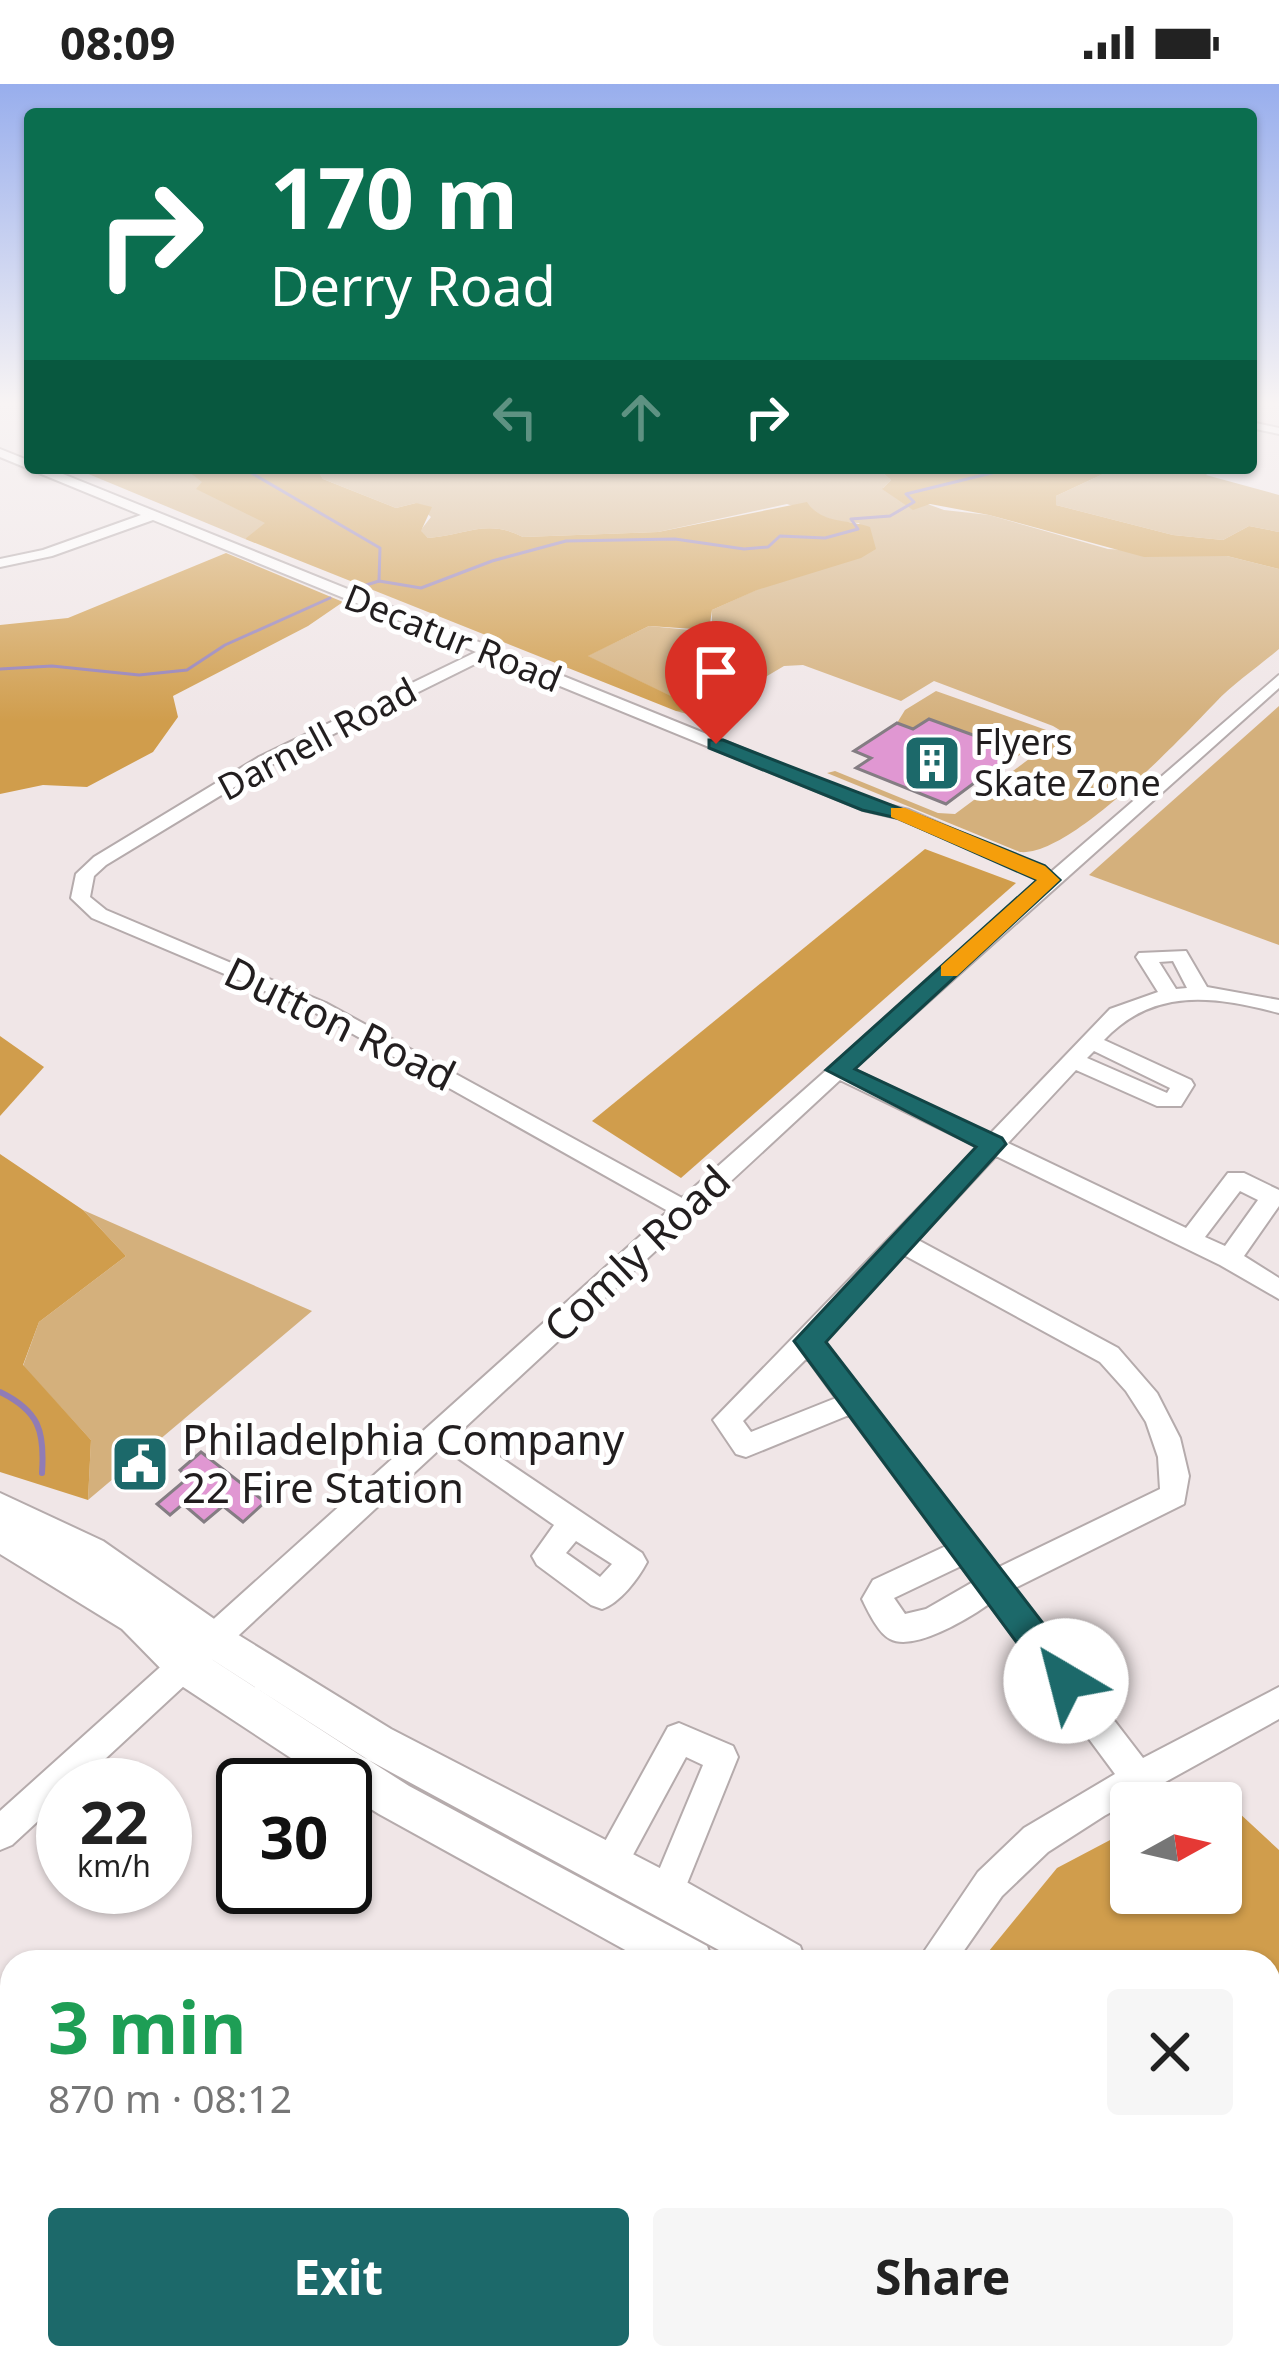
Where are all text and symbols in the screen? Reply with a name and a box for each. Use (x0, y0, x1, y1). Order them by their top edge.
text: 08:09 (60, 12, 176, 73)
text: 170 m (270, 139, 518, 254)
icon: right (72, 156, 228, 312)
text: Derry Road (270, 248, 556, 322)
icon: left (482, 384, 548, 450)
icon: ahead (608, 384, 674, 450)
icon: right (734, 384, 800, 450)
street label: Decatur Road (337, 572, 569, 703)
pin (665, 621, 767, 744)
icon: arrive (683, 639, 749, 705)
street label: Darnell Road (209, 666, 425, 811)
place label: Flyers Skate Zone (974, 717, 1161, 807)
building icon: Flyers Skate Zone (901, 732, 963, 794)
street label: Dutton Road (216, 942, 466, 1103)
street label: Comly Road (530, 1152, 741, 1354)
place label: Philadelphia Company 22 Fire Station (182, 1410, 625, 1515)
public building icon: Philadelphia Company 22 Fire Station (109, 1433, 171, 1495)
position arrow (1003, 1618, 1129, 1744)
speed limit sign: 30 (216, 1758, 372, 1914)
text: 22 (80, 1780, 148, 1862)
north arrow (1110, 1782, 1242, 1914)
map controls (1110, 1782, 1242, 1914)
text: km/h (77, 1845, 151, 1886)
text: 3 min (48, 1977, 246, 2075)
button: close (1107, 1989, 1233, 2115)
text: 870 m · 08:12 (48, 2071, 292, 2124)
button: Exit (48, 2208, 629, 2346)
button: Share (653, 2208, 1233, 2346)

